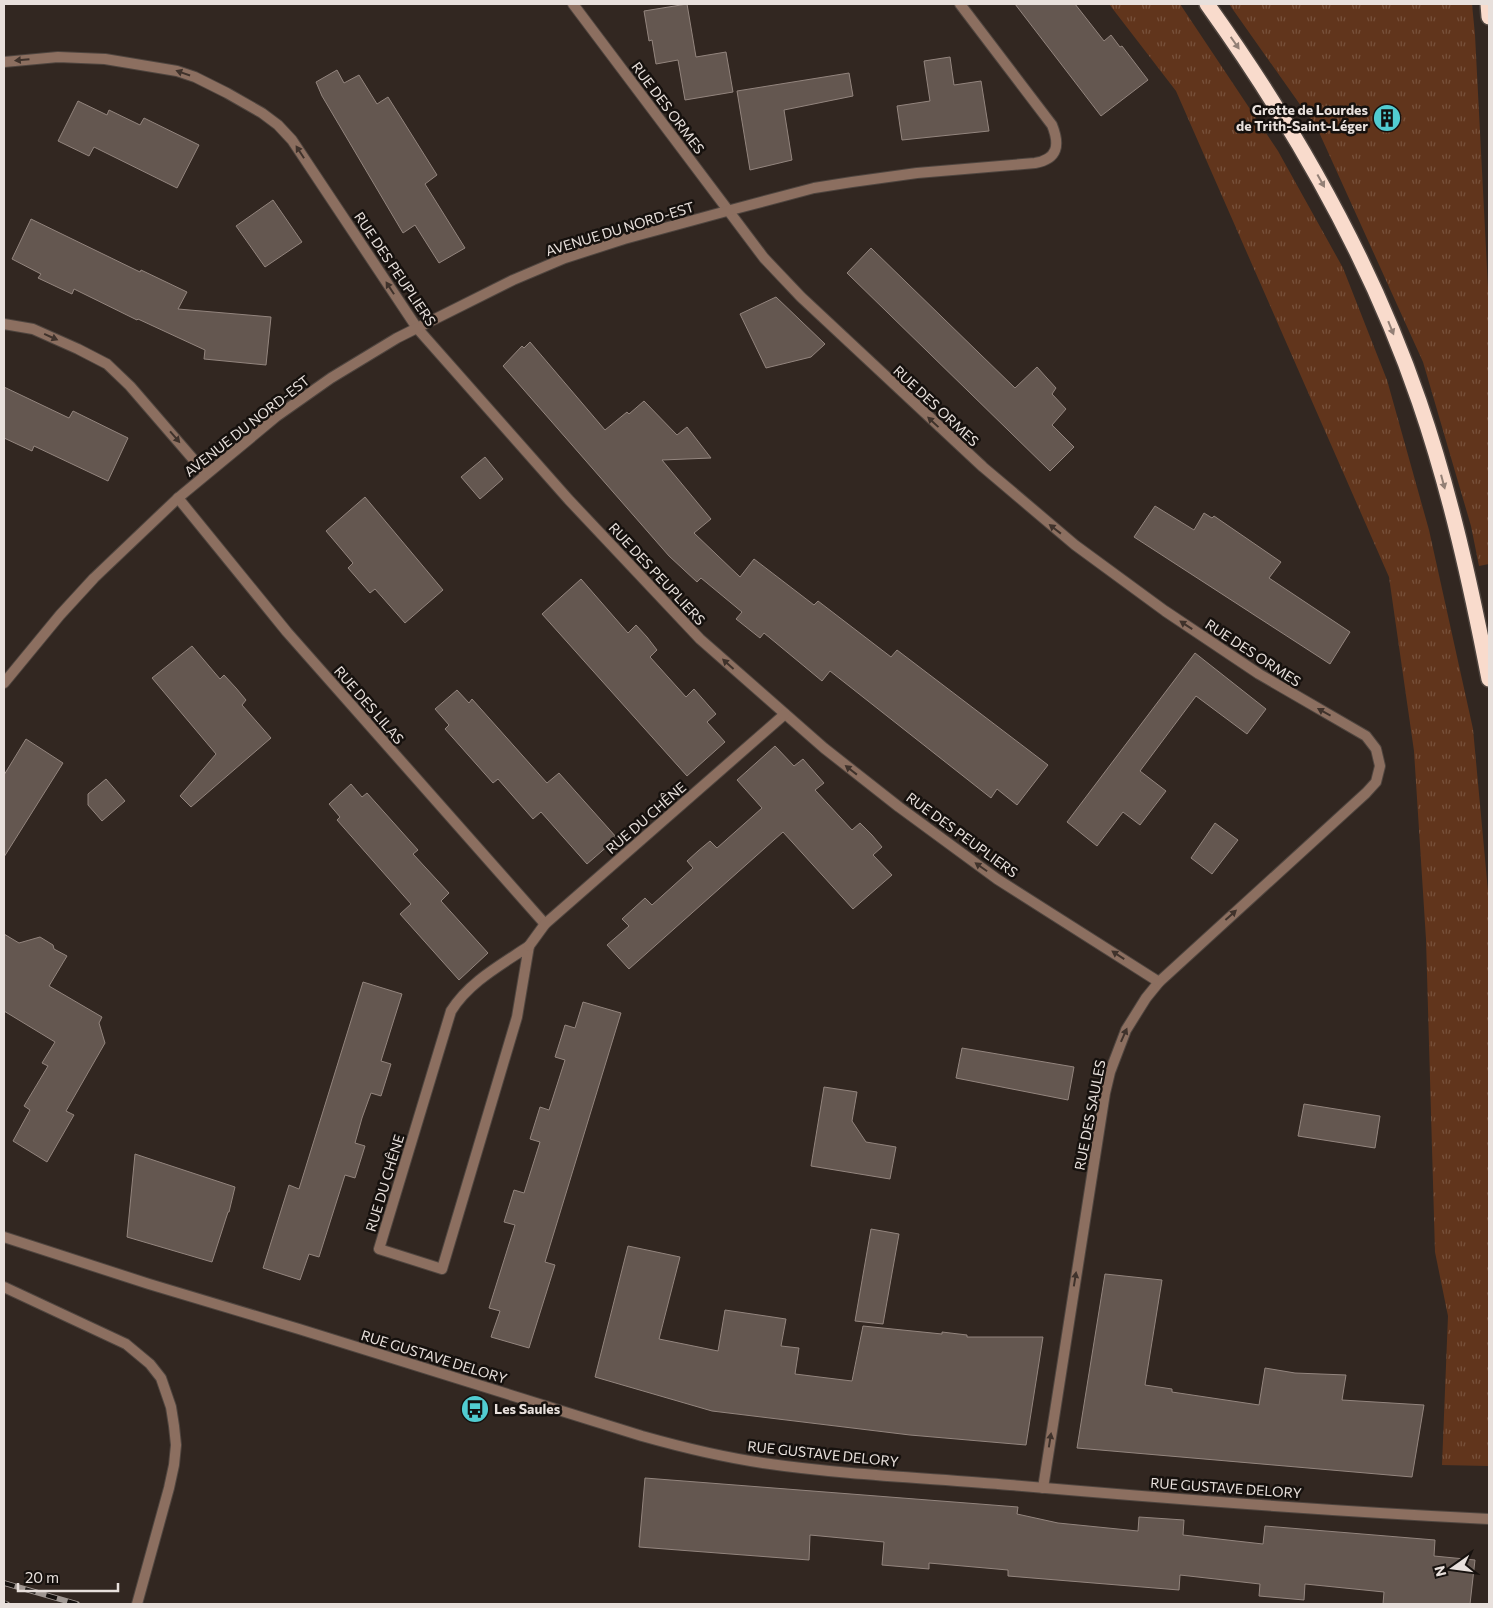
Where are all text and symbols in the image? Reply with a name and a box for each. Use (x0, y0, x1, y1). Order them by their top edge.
one-way arrow (1230, 37, 1240, 50)
one-way arrow (14, 57, 30, 65)
street label: RUE DES ORMES (628, 58, 708, 157)
one-way arrow (175, 69, 190, 77)
place label: Grotte de Lourdes de Trith-Saint-Léger (1236, 101, 1368, 134)
building icon: Grotte de Lourdes de Trith-Saint-Léger (1372, 103, 1402, 133)
one-way arrow (295, 146, 305, 159)
one-way arrow (1317, 174, 1325, 189)
street label: AVENUE DU NORD-EST (544, 198, 696, 259)
street label: RUE DES PEUPLIERS (351, 209, 440, 329)
one-way arrow (385, 281, 395, 295)
one-way arrow (1387, 321, 1395, 336)
one-way arrow (44, 333, 58, 341)
street label: RUE DES ORMES (890, 362, 983, 450)
street label: AVENUE DU NORD-EST (181, 371, 313, 480)
one-way arrow (928, 416, 940, 428)
one-way arrow (169, 431, 180, 444)
one-way arrow (1439, 474, 1447, 489)
street label: RUE DES PEUPLIERS (606, 519, 709, 628)
one-way arrow (1049, 524, 1062, 535)
street label: RUE DES ORMES (1202, 615, 1304, 690)
one-way arrow (1180, 621, 1193, 630)
one-way arrow (722, 659, 734, 670)
street label: RUE DES LILAS (331, 662, 408, 747)
one-way arrow (1316, 708, 1331, 716)
one-way arrow (845, 765, 858, 776)
street label: RUE DU CHÊNE (602, 778, 689, 857)
street label: RUE DES PEUPLIERS (903, 788, 1021, 881)
one-way arrow (974, 862, 988, 872)
one-way arrow (1225, 909, 1237, 921)
one-way arrow (1111, 950, 1125, 960)
one-way arrow (1120, 1028, 1128, 1042)
street label: RUE DES SAULES (1070, 1058, 1109, 1172)
street label: RUE DU CHÊNE (362, 1132, 407, 1234)
one-way arrow (1072, 1271, 1080, 1287)
street label: RUE GUSTAVE DELORY (359, 1326, 509, 1387)
bus stop icon: Les Saules (460, 1394, 490, 1424)
place label: Les Saules (494, 1400, 561, 1417)
one-way arrow (1047, 1432, 1055, 1448)
street label: RUE GUSTAVE DELORY (747, 1437, 899, 1470)
street label: RUE GUSTAVE DELORY (1150, 1474, 1302, 1501)
north arrow (1428, 1543, 1478, 1593)
scale bar (18, 1560, 118, 1592)
text: N (1430, 1564, 1449, 1578)
text: 20 m (25, 1568, 59, 1586)

